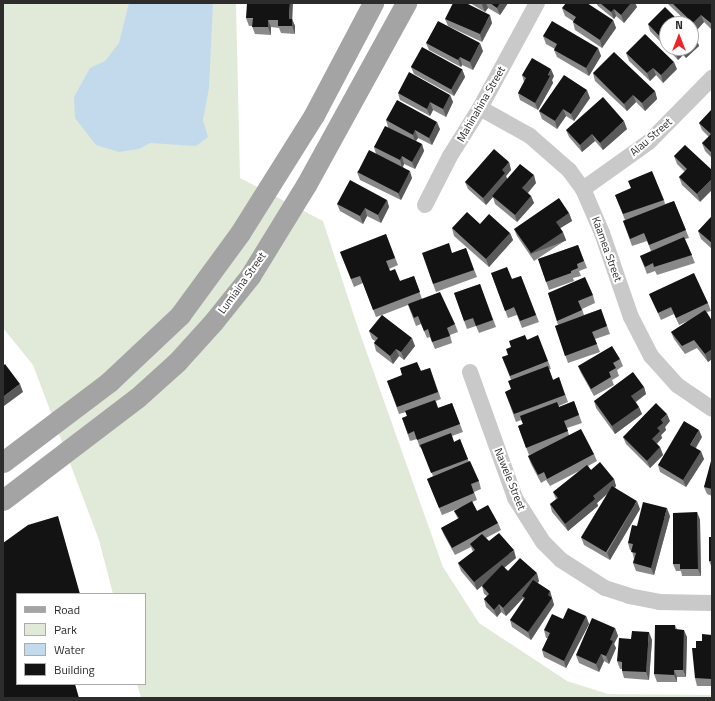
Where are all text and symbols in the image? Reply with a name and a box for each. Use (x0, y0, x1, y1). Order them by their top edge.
north arrow (659, 16, 699, 56)
text: N (675, 17, 683, 33)
street label: Mahinahina Street (454, 64, 508, 144)
street label: Alau Street (627, 115, 675, 159)
street label: Kaamea Street (589, 215, 625, 283)
street label: Lumiaina Street (215, 250, 269, 316)
street label: Nawele Street (492, 446, 528, 512)
legend (16, 593, 146, 685)
text: Road (54, 600, 80, 619)
text: Park (54, 620, 77, 639)
text: Water (54, 640, 85, 659)
text: Building (54, 660, 95, 679)

